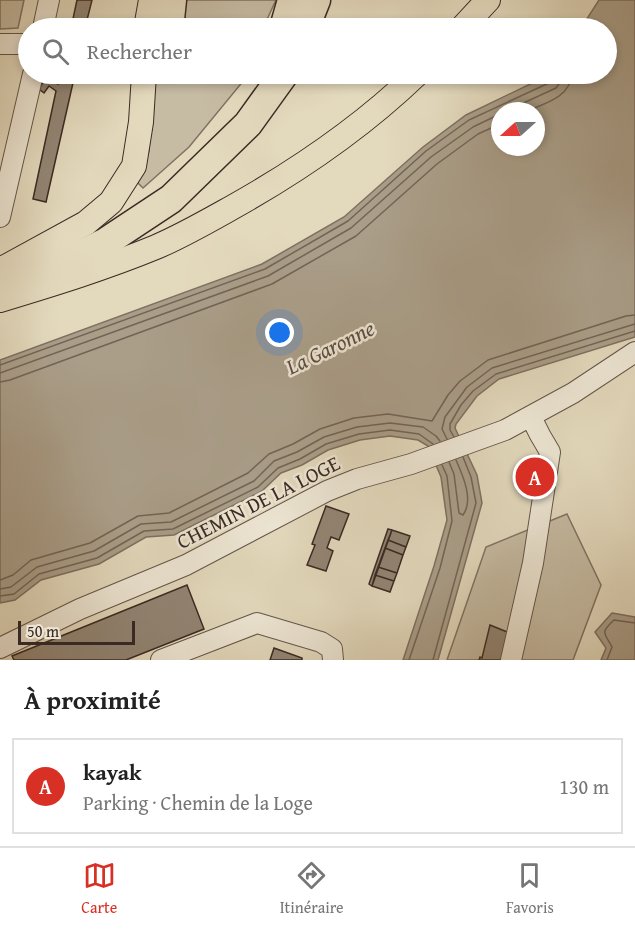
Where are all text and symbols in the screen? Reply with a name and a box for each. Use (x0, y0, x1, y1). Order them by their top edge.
search box (18, 18, 617, 84)
icon: search (39, 35, 72, 68)
text: Rechercher (87, 35, 192, 67)
north arrow (491, 102, 545, 156)
water label: La Garonne (279, 312, 380, 383)
your location (265, 318, 294, 347)
street label: CHEMIN DE LA LOGE (171, 447, 345, 557)
pin: A (516, 454, 554, 500)
scale bar (18, 618, 135, 646)
text: 50 m (27, 619, 59, 643)
text: À proximité (24, 680, 161, 719)
text: kayak (83, 756, 142, 788)
text: A (39, 772, 52, 801)
text: 130 m (559, 772, 609, 801)
text: Parking · Chemin de la Loge (83, 788, 313, 817)
tab: Carte (81, 859, 117, 919)
tab: Itinéraire (280, 859, 344, 919)
tab: Favoris (506, 859, 554, 919)

